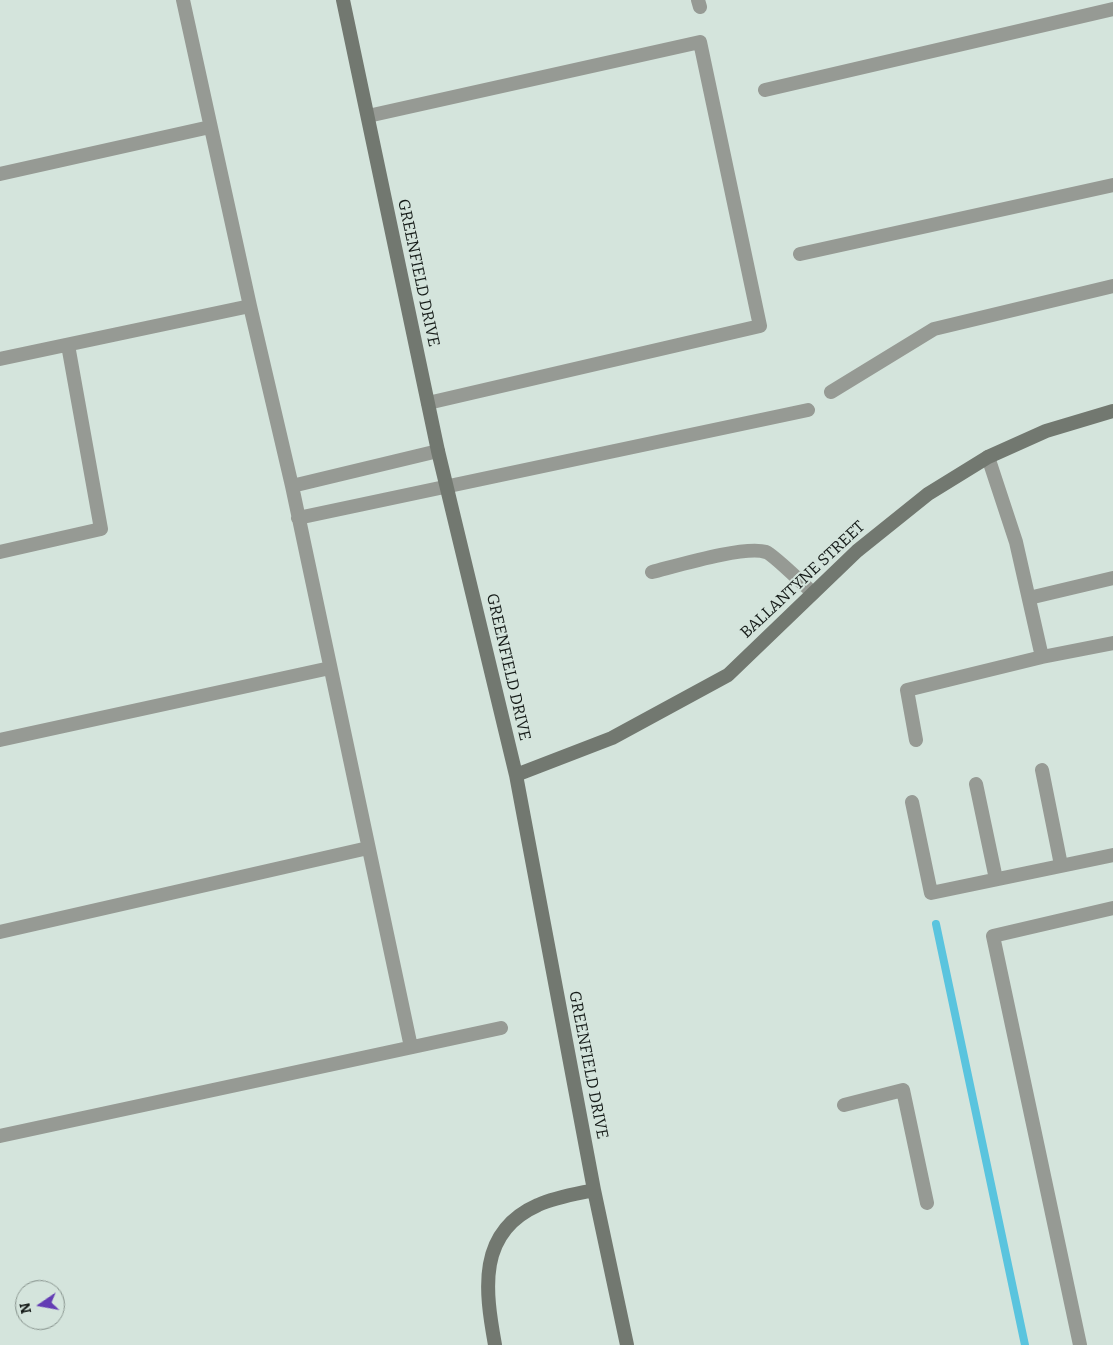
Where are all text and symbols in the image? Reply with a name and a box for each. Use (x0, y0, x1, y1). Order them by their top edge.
street label: GREENFIELD DRIVE (393, 197, 443, 349)
street label: BALLANTYNE STREET (737, 517, 869, 643)
street label: GREENFIELD DRIVE (482, 592, 534, 742)
street label: GREENFIELD DRIVE (564, 989, 612, 1141)
north arrow (15, 1280, 65, 1330)
text: N (16, 1301, 35, 1315)

